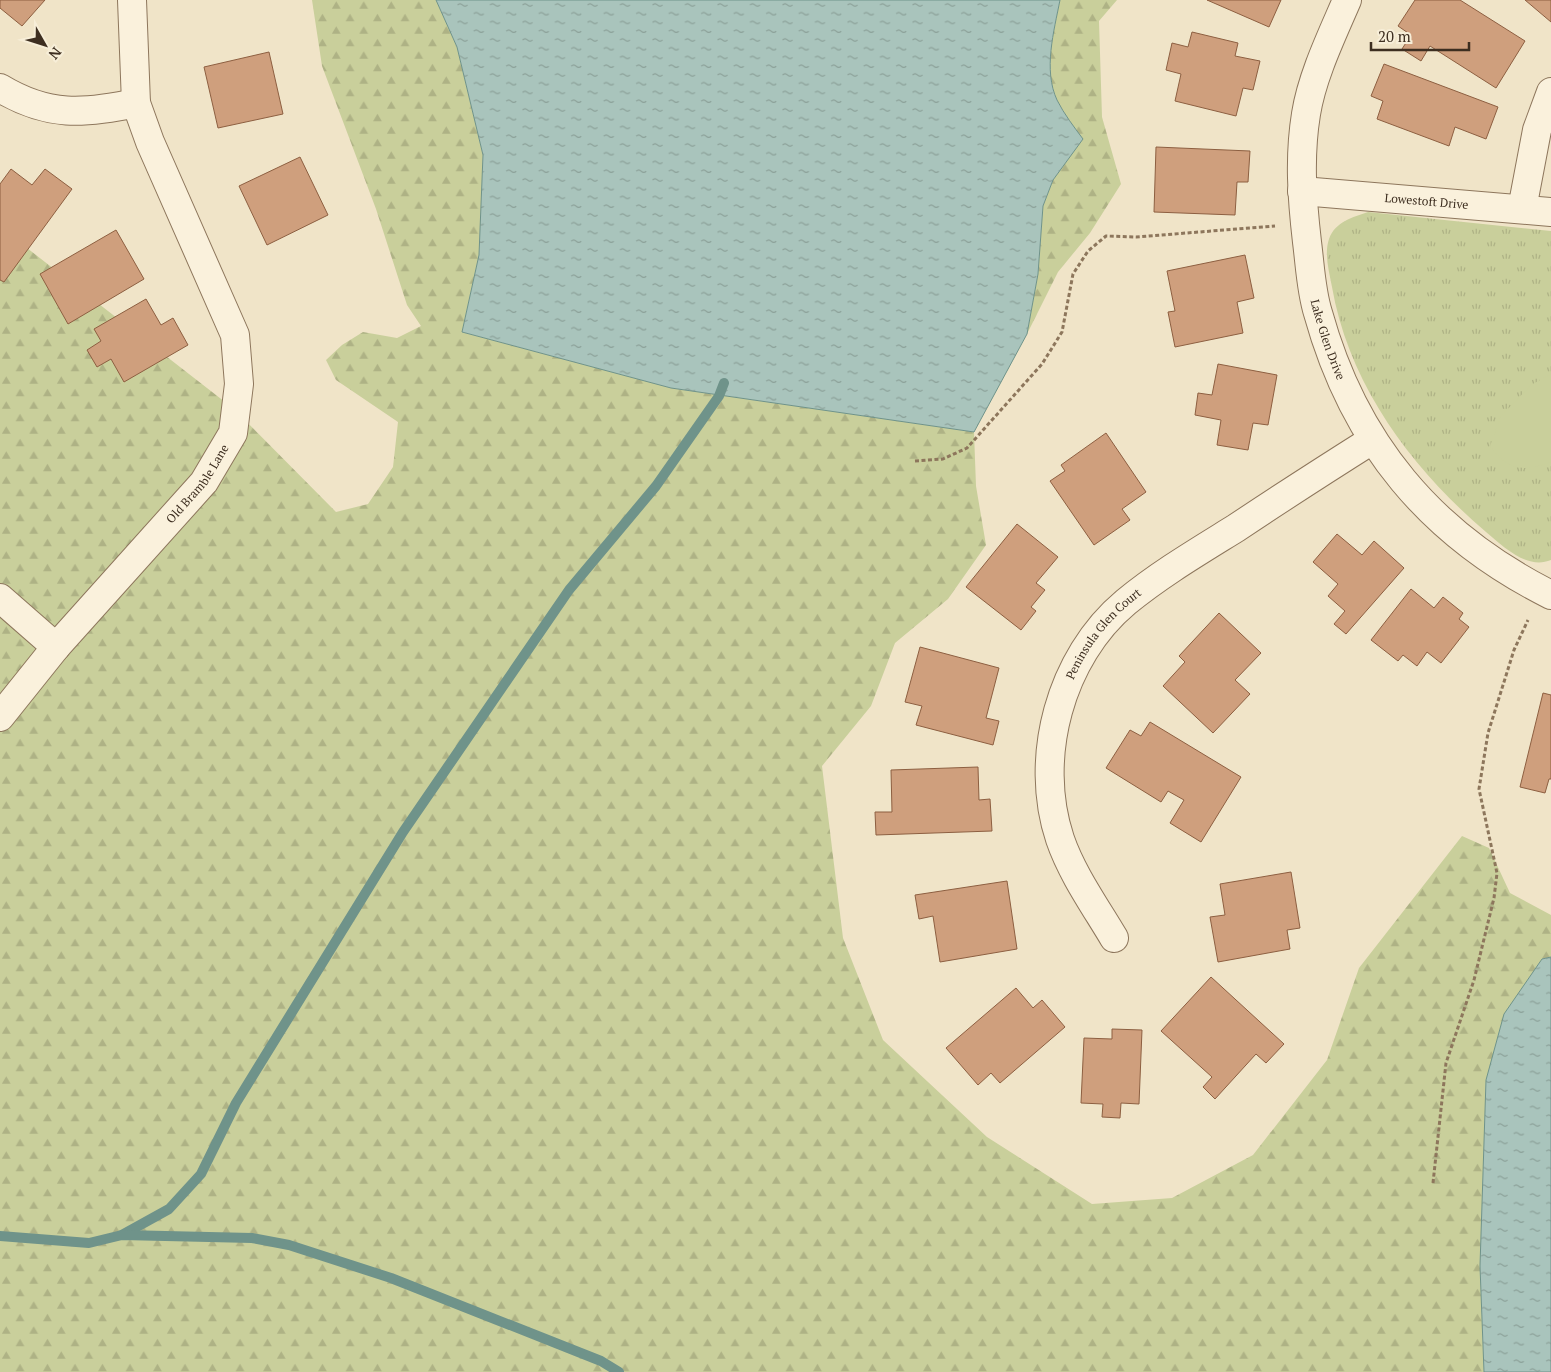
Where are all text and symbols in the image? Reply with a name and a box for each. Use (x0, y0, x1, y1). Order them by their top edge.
north arrow (20, 20, 70, 70)
scale bar (1371, 20, 1468, 52)
text: 20 m (1378, 26, 1411, 46)
text: N (45, 43, 66, 64)
street label: Lowestoft Drive (1384, 190, 1469, 212)
street label: Lake Glen Drive (1308, 298, 1349, 382)
street label: Old Bramble Lane (163, 441, 232, 526)
street label: Peninsula Glen Court (1062, 584, 1144, 681)

